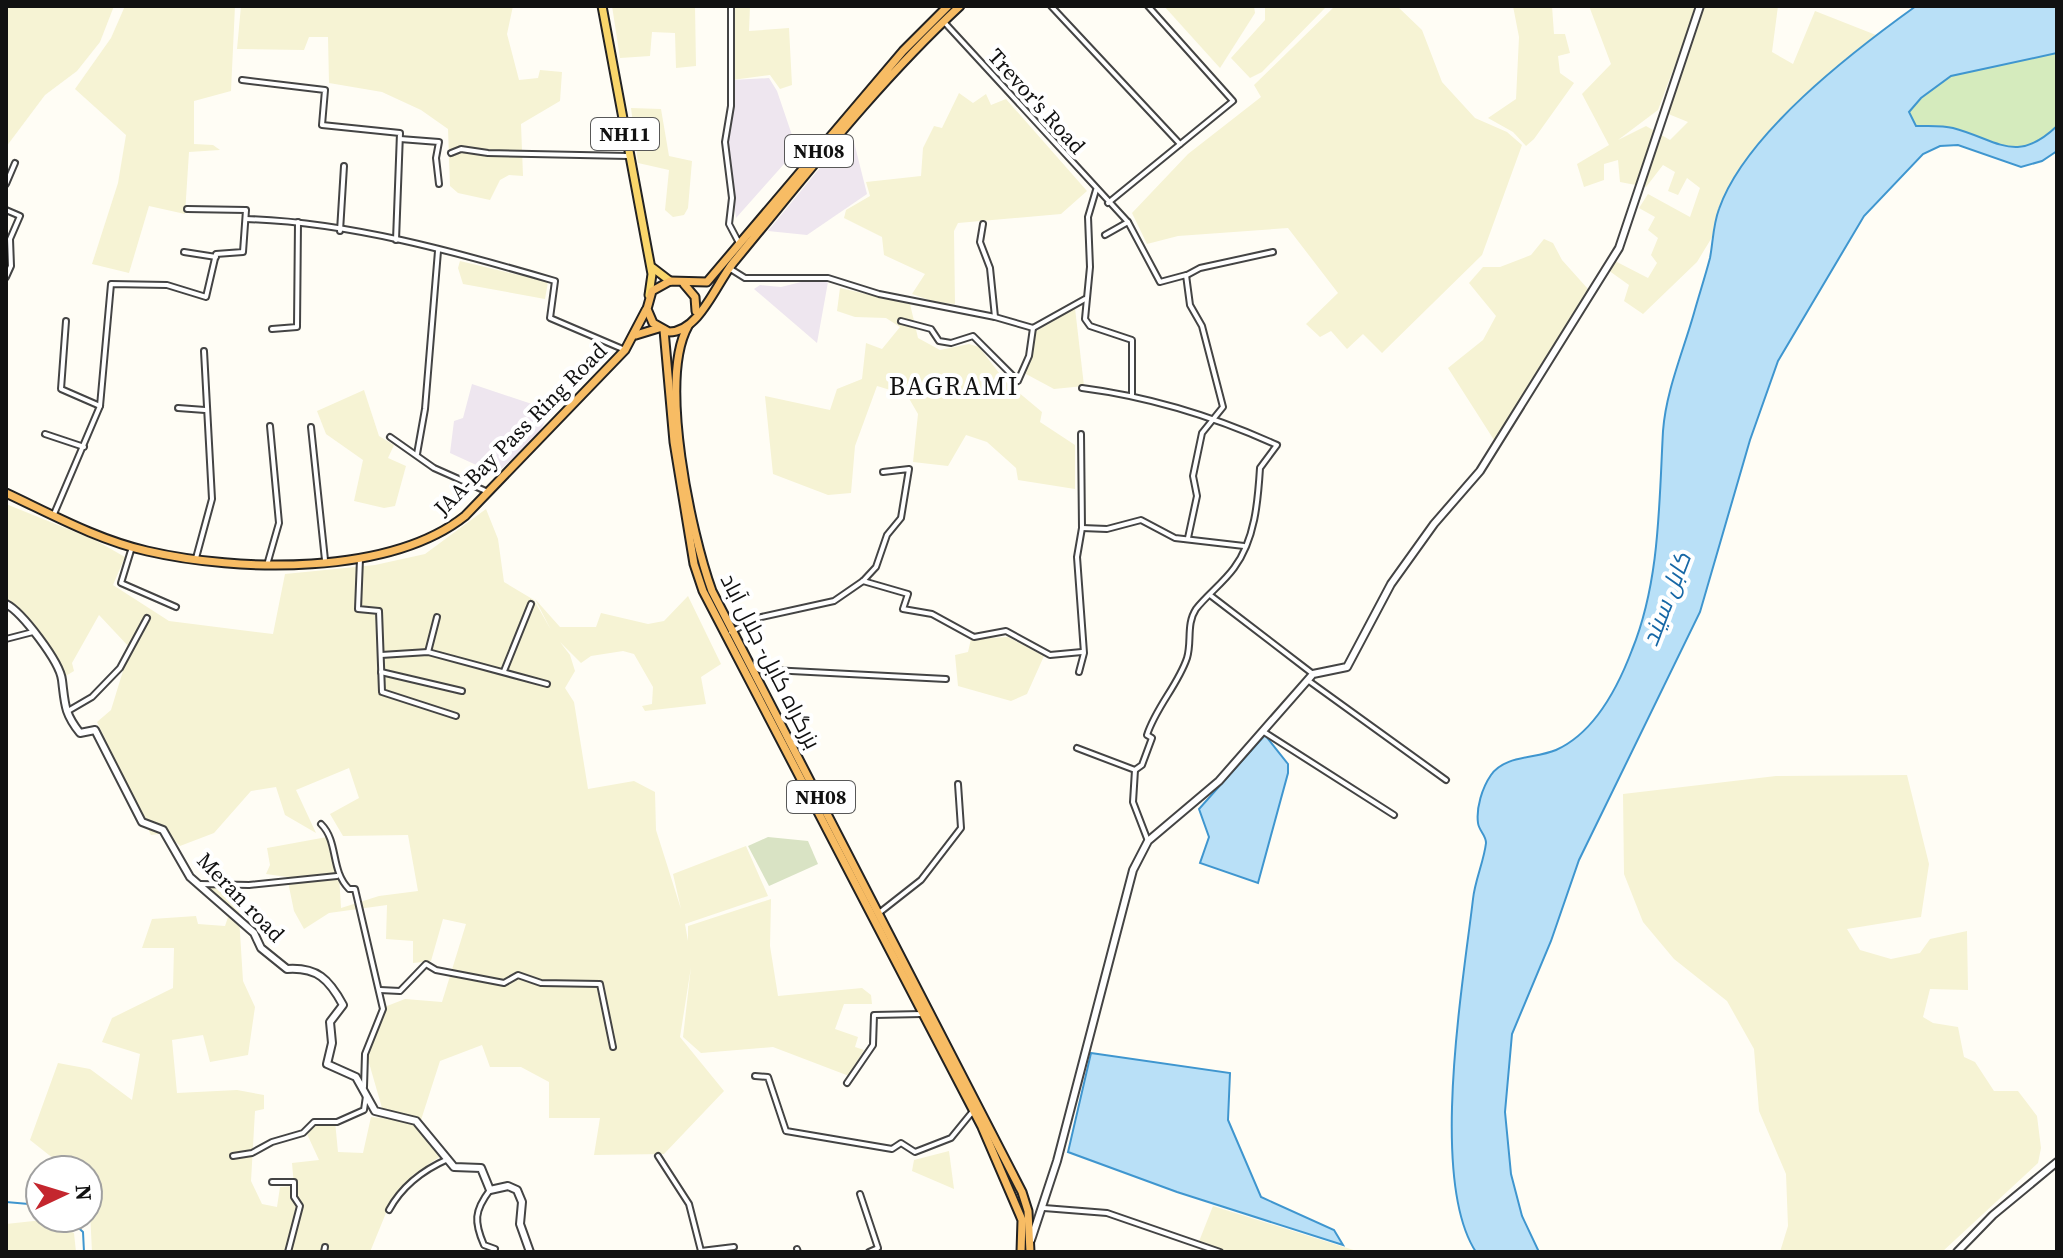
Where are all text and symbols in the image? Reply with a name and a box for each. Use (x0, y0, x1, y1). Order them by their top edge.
street label: Trevor's Road (981, 42, 1093, 161)
road number: NH11 (591, 118, 659, 150)
road number: NH08 (785, 135, 853, 167)
street label: JAA-Bay Pass Ring Road (426, 336, 613, 523)
district label: BAGRAMI (889, 368, 1019, 404)
water label: کابل سيند (1633, 547, 1699, 651)
street label: بزرگراه کابل- جلال آباد (714, 568, 828, 754)
road number: NH08 (787, 781, 855, 813)
street label: Meran road (191, 846, 292, 949)
north arrow (24, 1154, 104, 1234)
text: N (68, 1184, 99, 1202)

